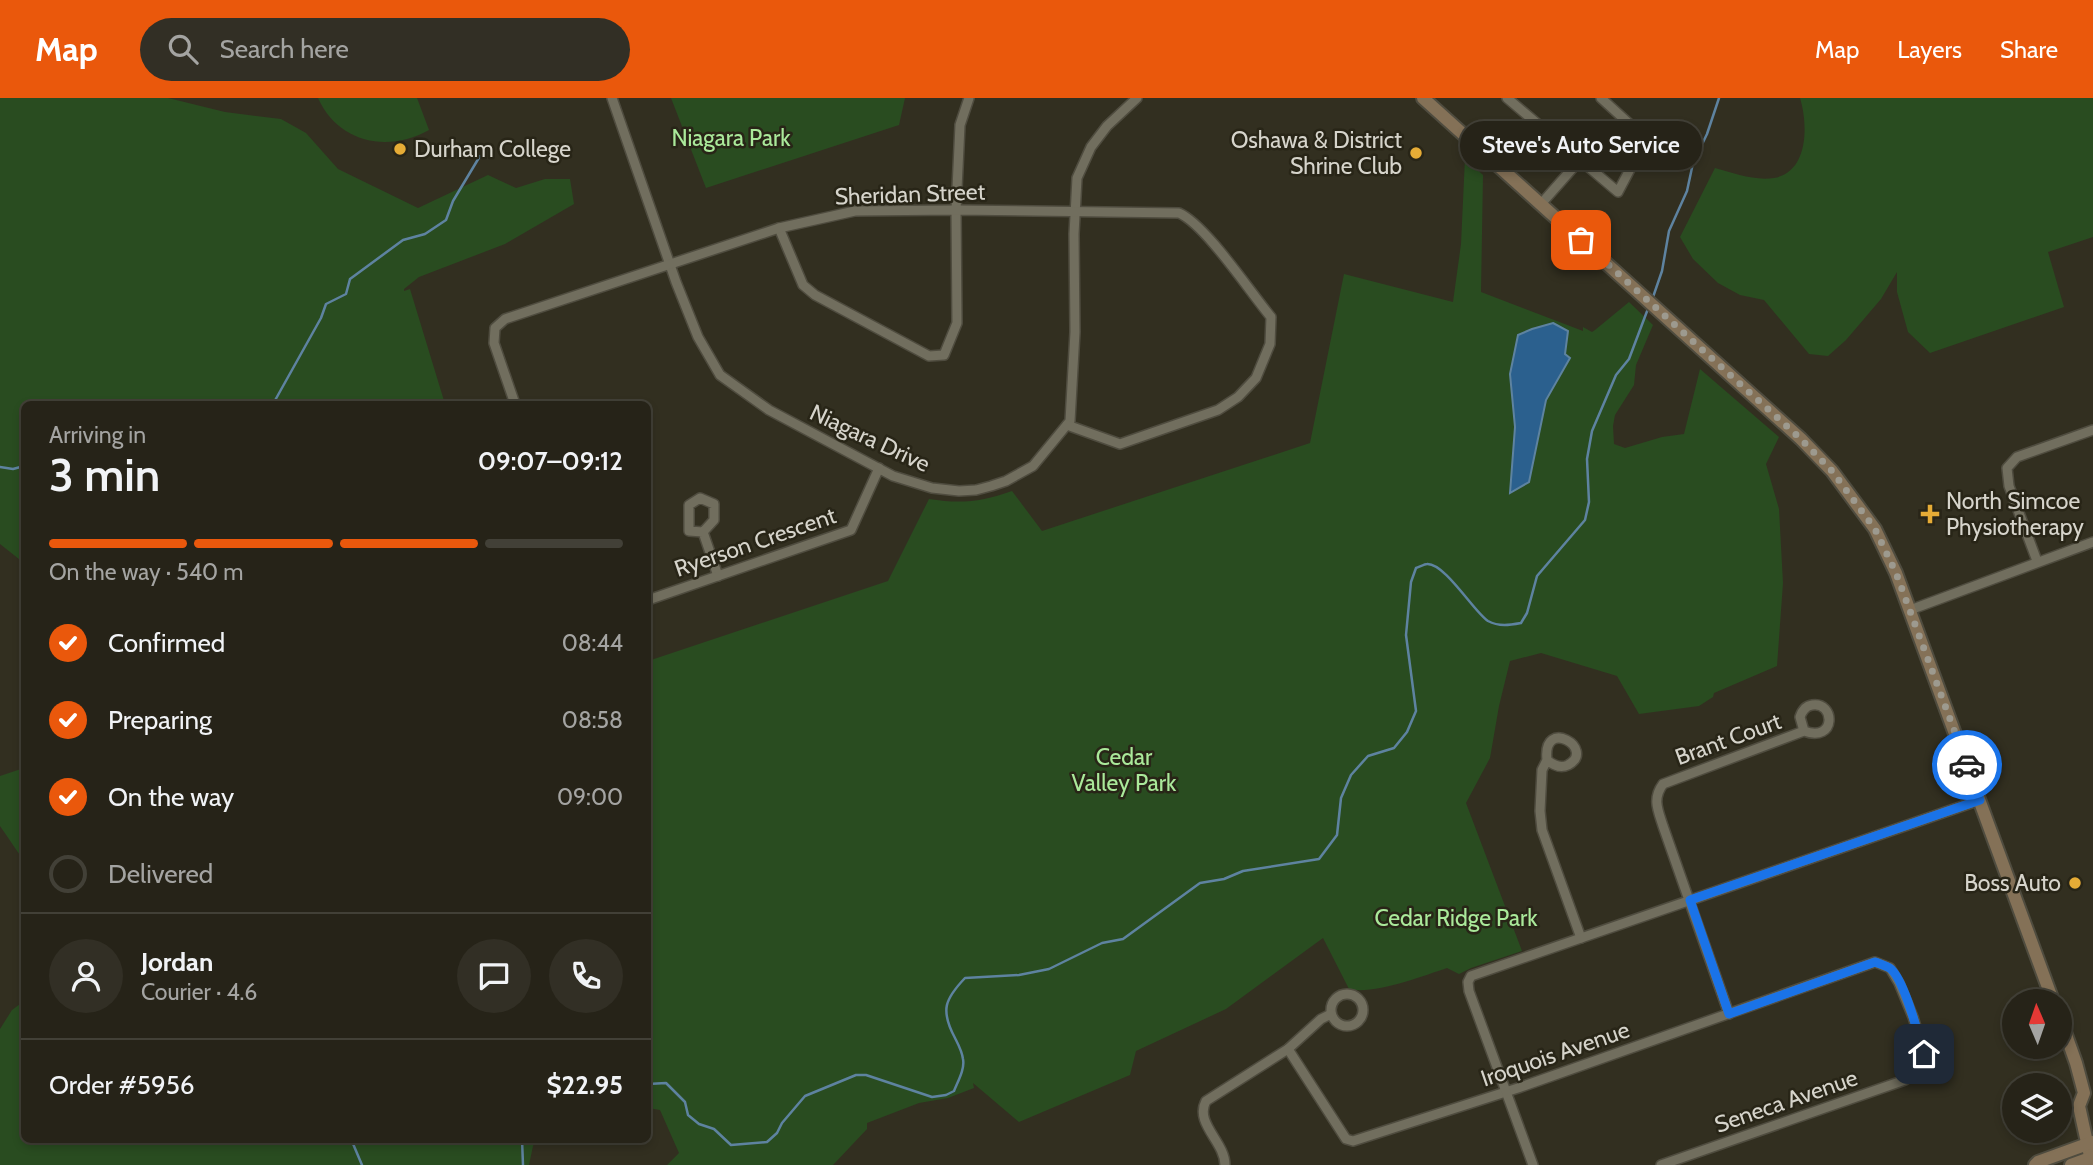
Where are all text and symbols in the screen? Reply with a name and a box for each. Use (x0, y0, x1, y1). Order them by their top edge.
search box (140, 18, 630, 81)
text: Map (35, 29, 98, 69)
icon: search (164, 30, 202, 68)
text: Search here (220, 33, 349, 65)
text: Map (1815, 35, 1859, 64)
text: Layers (1897, 35, 1962, 64)
text: Share (2000, 35, 2058, 64)
callout: Steve's Auto Service (1460, 121, 1702, 170)
park label: Niagara Park (671, 124, 791, 152)
place label: Oshawa & District Shrine Club (1231, 126, 1402, 180)
text: Steve's Auto Service (1482, 131, 1680, 159)
place label: Durham College (414, 135, 571, 163)
marker: Durham College (392, 141, 408, 157)
marker: Oshawa & District Shrine Club (1408, 145, 1424, 161)
street label: Sheridan Street (834, 177, 986, 211)
pin (1551, 210, 1611, 270)
icon: bag (1562, 221, 1600, 259)
street label: Niagara Drive (805, 398, 935, 478)
text: Arriving in (49, 421, 146, 449)
text: 09:07–09:12 (478, 445, 623, 477)
text: 3 min (49, 447, 160, 503)
place label: North Simcoe Physiotherapy (1946, 487, 2084, 541)
street label: Ryerson Crescent (671, 501, 840, 583)
marker: North Simcoe Physiotherapy (1920, 504, 1940, 524)
text: On the way · 540 m (49, 558, 244, 586)
icon: check (49, 624, 87, 662)
text: Confirmed (108, 627, 225, 659)
text: 08:44 (562, 629, 623, 657)
icon: check (49, 701, 87, 739)
text: Preparing (108, 704, 212, 736)
text: 08:58 (562, 706, 623, 734)
street label: Brant Court (1671, 707, 1785, 771)
courier (1932, 730, 2002, 800)
park label: Cedar Valley Park (1072, 743, 1177, 797)
icon: car (1948, 746, 1986, 784)
icon: check (49, 778, 87, 816)
text: On the way (108, 781, 234, 813)
text: 09:00 (557, 783, 623, 811)
text: Delivered (108, 858, 213, 890)
place label: Boss Auto (1964, 869, 2061, 897)
marker: Boss Auto (2067, 875, 2083, 891)
park label: Cedar Ridge Park (1374, 904, 1538, 932)
button: person (49, 939, 123, 1013)
button: chat (457, 939, 531, 1013)
button: phone (549, 939, 623, 1013)
text: Jordan (141, 946, 213, 978)
text: Courier · 4.6 (141, 978, 257, 1006)
north arrow (2002, 989, 2072, 1059)
map controls (2002, 989, 2072, 1143)
street label: Iroquois Avenue (1477, 1015, 1633, 1093)
pin (1894, 1024, 1954, 1084)
icon: home (1905, 1035, 1943, 1073)
street label: Seneca Avenue (1711, 1063, 1861, 1139)
text: Order #5956 (49, 1069, 195, 1101)
text: $22.95 (546, 1069, 623, 1101)
button: layers (2002, 1073, 2072, 1143)

